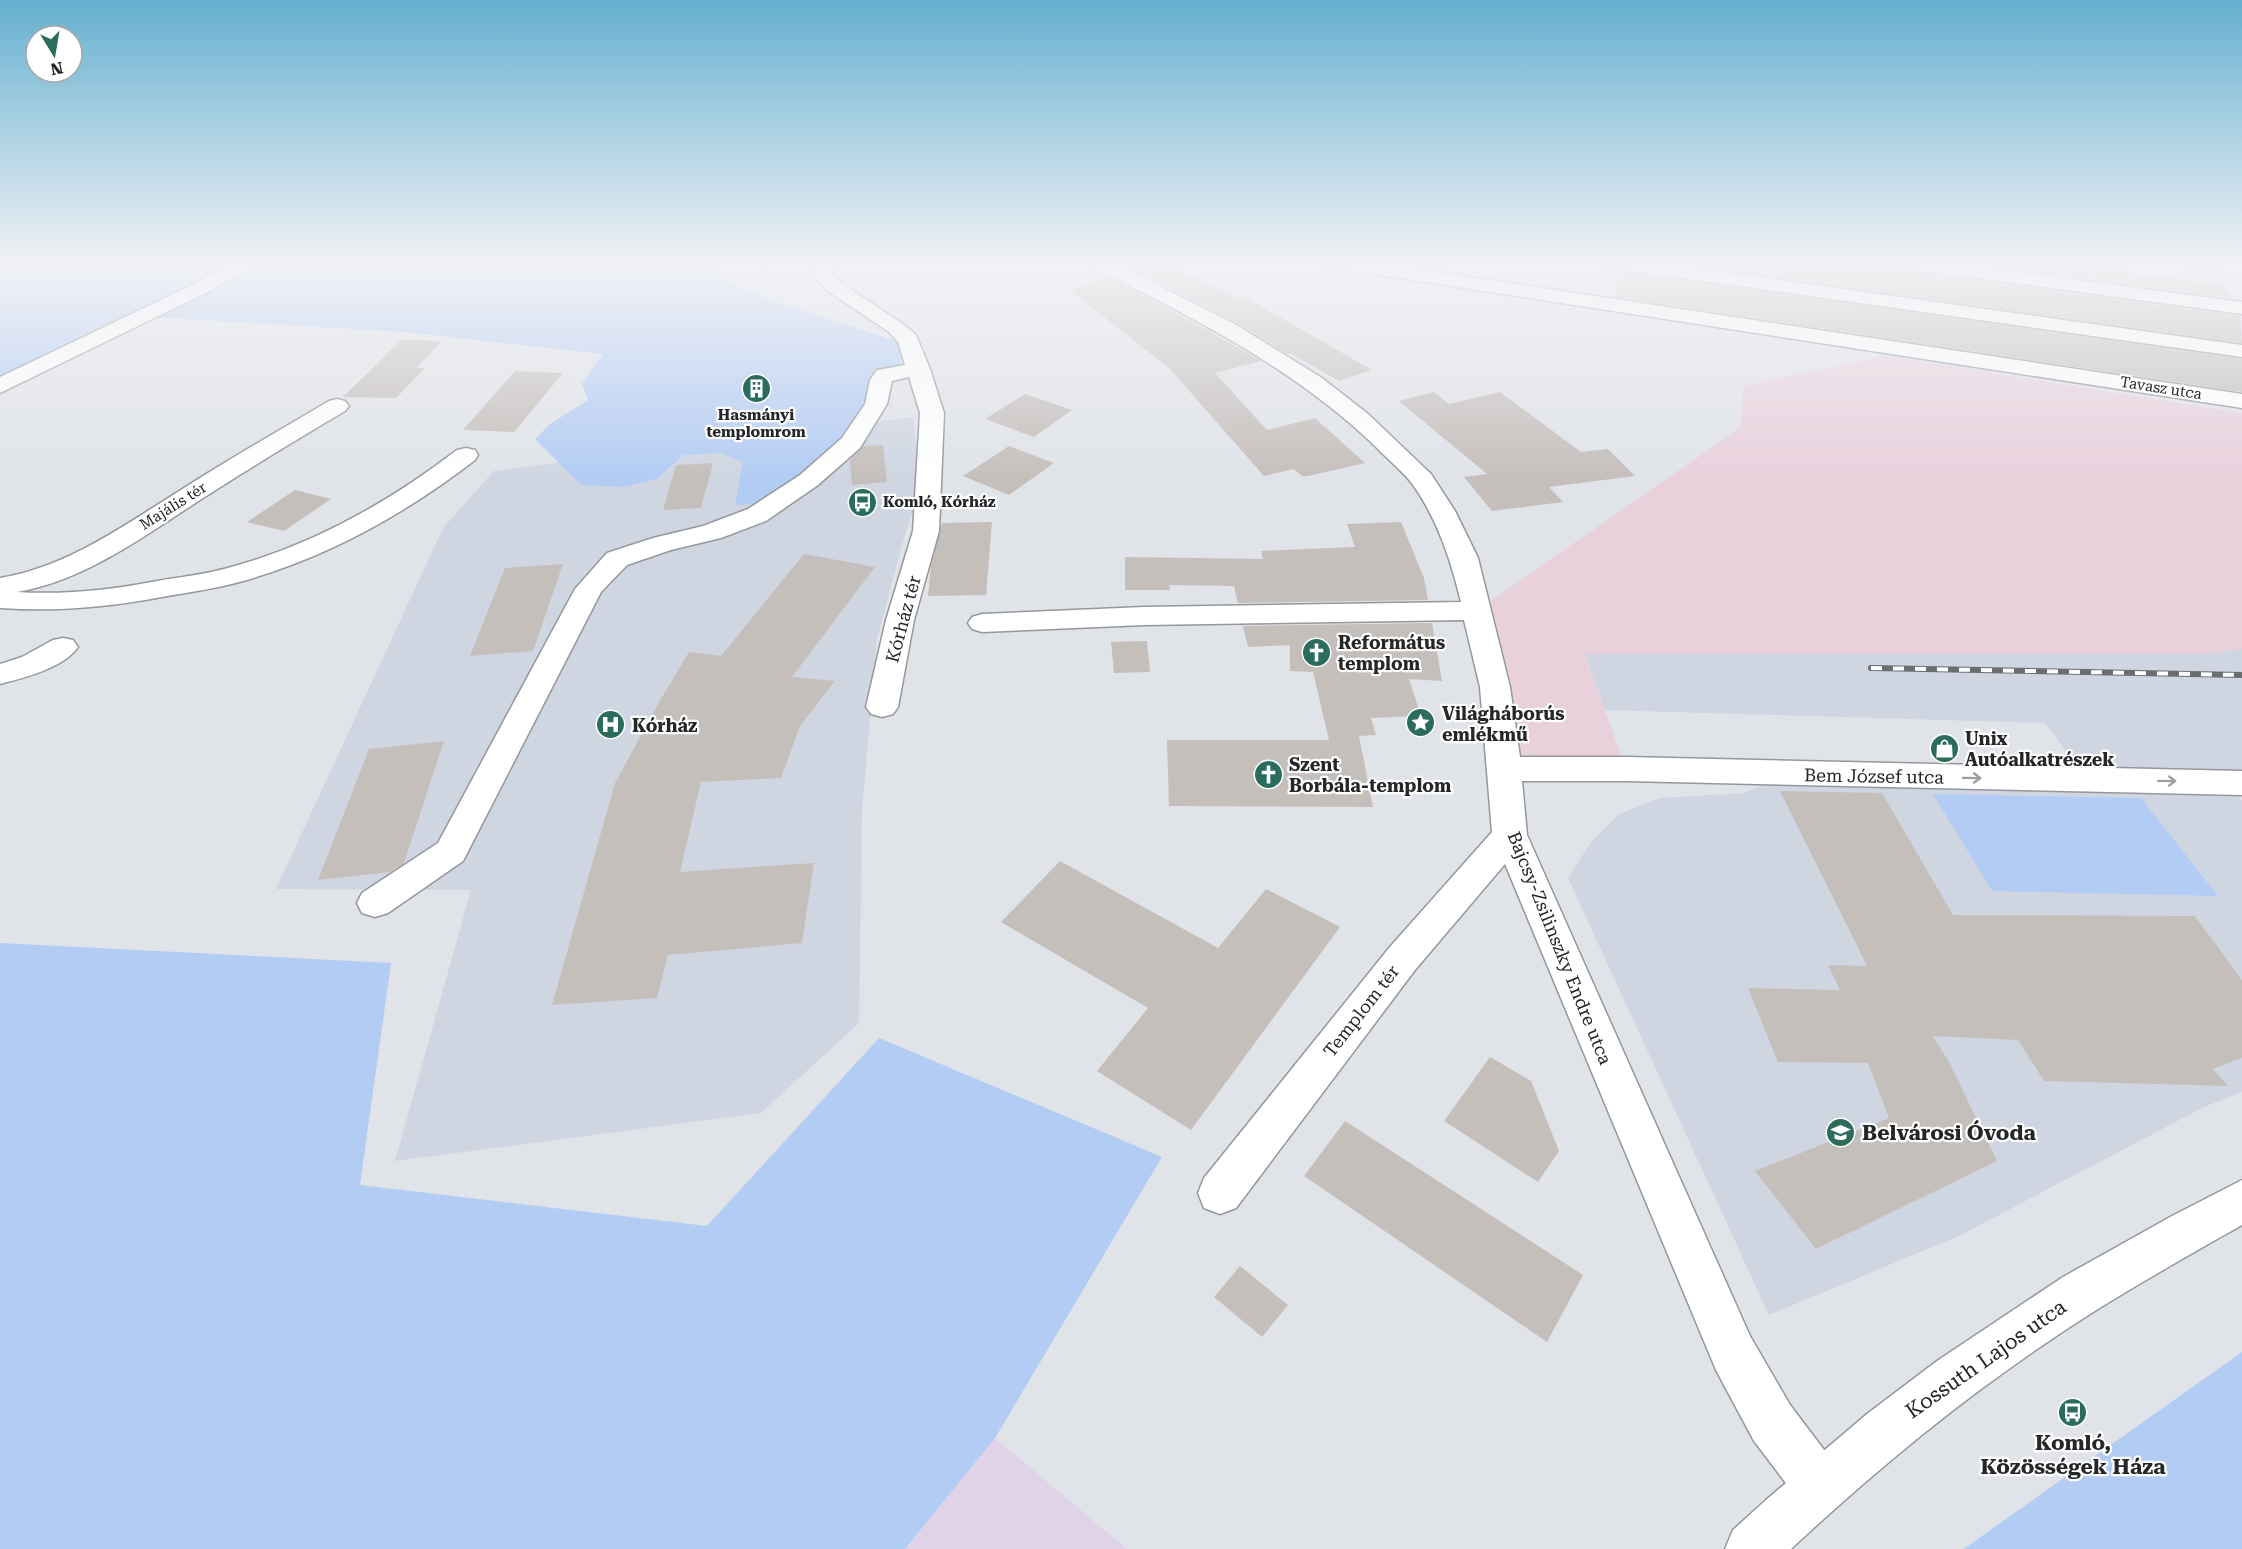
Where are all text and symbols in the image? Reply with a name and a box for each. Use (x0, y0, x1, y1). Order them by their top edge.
north arrow (24, 24, 84, 84)
text: N (49, 58, 65, 79)
building icon: Hasmányi templomrom (740, 372, 772, 404)
street label: Tavasz utca (2119, 373, 2203, 403)
place label: Hasmányi templomrom (706, 406, 806, 441)
street label: Majális tér (136, 478, 210, 534)
bus stop icon: Komló, Kórház (846, 486, 878, 518)
place label: Komló, Kórház (883, 493, 996, 511)
street label: Kórház tér (881, 573, 925, 665)
place label: Református templom (1338, 632, 1445, 674)
church icon: Református templom (1301, 636, 1333, 668)
place label: Világháborús emlékmű (1442, 703, 1564, 745)
place icon: Világháborús emlékmű (1405, 707, 1437, 739)
hospital icon: Kórház (595, 709, 627, 741)
place label: Kórház (632, 715, 697, 736)
place label: Unix Autóalkatrészek (1965, 728, 2115, 770)
shop icon: Unix Autóalkatrészek (1928, 732, 1960, 764)
place label: Szent Borbála-templom (1289, 754, 1452, 796)
church icon: Szent Borbála-templom (1252, 758, 1284, 790)
street label: Bem József utca (1804, 764, 1944, 788)
one-way arrow (1962, 772, 1982, 784)
one-way arrow (2157, 776, 2177, 787)
street label: Bajcsy-Zsilinszky Endre utca (1504, 828, 1617, 1068)
street label: Templom tér (1319, 961, 1403, 1061)
school or university icon: Belvárosi Óvoda (1825, 1117, 1857, 1149)
place label: Belvárosi Óvoda (1862, 1120, 2036, 1145)
street label: Kossuth Lajos utca (1901, 1294, 2071, 1423)
bus stop icon: Komló, Közösségek Háza (2057, 1396, 2089, 1428)
place label: Komló, Közösségek Háza (1980, 1431, 2166, 1479)

